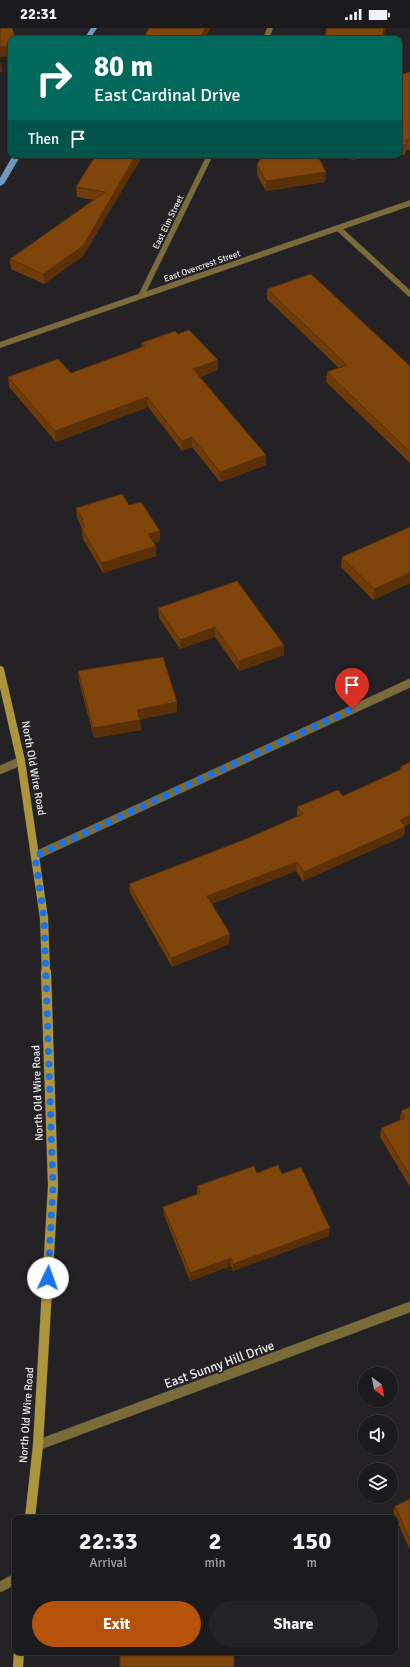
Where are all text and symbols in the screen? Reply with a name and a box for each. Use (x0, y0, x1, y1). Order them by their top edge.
text: 22:31 (20, 5, 57, 23)
text: 80 m (94, 50, 153, 84)
icon: right (28, 52, 80, 104)
text: East Cardinal Drive (94, 84, 240, 106)
icon: arrive (67, 128, 89, 150)
text: Then (28, 130, 59, 148)
street label: East Elm Street (151, 193, 186, 251)
street label: East Overcrest Street (162, 248, 242, 285)
pin (335, 668, 369, 709)
icon: arrive (341, 674, 363, 696)
street label: North Old Wire Road (19, 720, 48, 817)
street label: North Old Wire Road (29, 1045, 46, 1141)
position arrow (27, 1257, 69, 1299)
street label: East Sunny Hill Drive (162, 1338, 277, 1392)
street label: North Old Wire Road (17, 1367, 36, 1463)
north arrow (358, 1367, 398, 1407)
map controls (358, 1367, 398, 1503)
button: sound (358, 1415, 398, 1455)
button: layers (358, 1463, 398, 1503)
text: 22:33 (79, 1526, 138, 1556)
text: 2 (209, 1526, 221, 1556)
text: 150 (292, 1526, 331, 1556)
text: Arrival (90, 1555, 127, 1571)
text: min (205, 1555, 226, 1571)
text: m (307, 1555, 317, 1571)
button: Exit (32, 1601, 201, 1647)
button: Share (209, 1601, 378, 1647)

